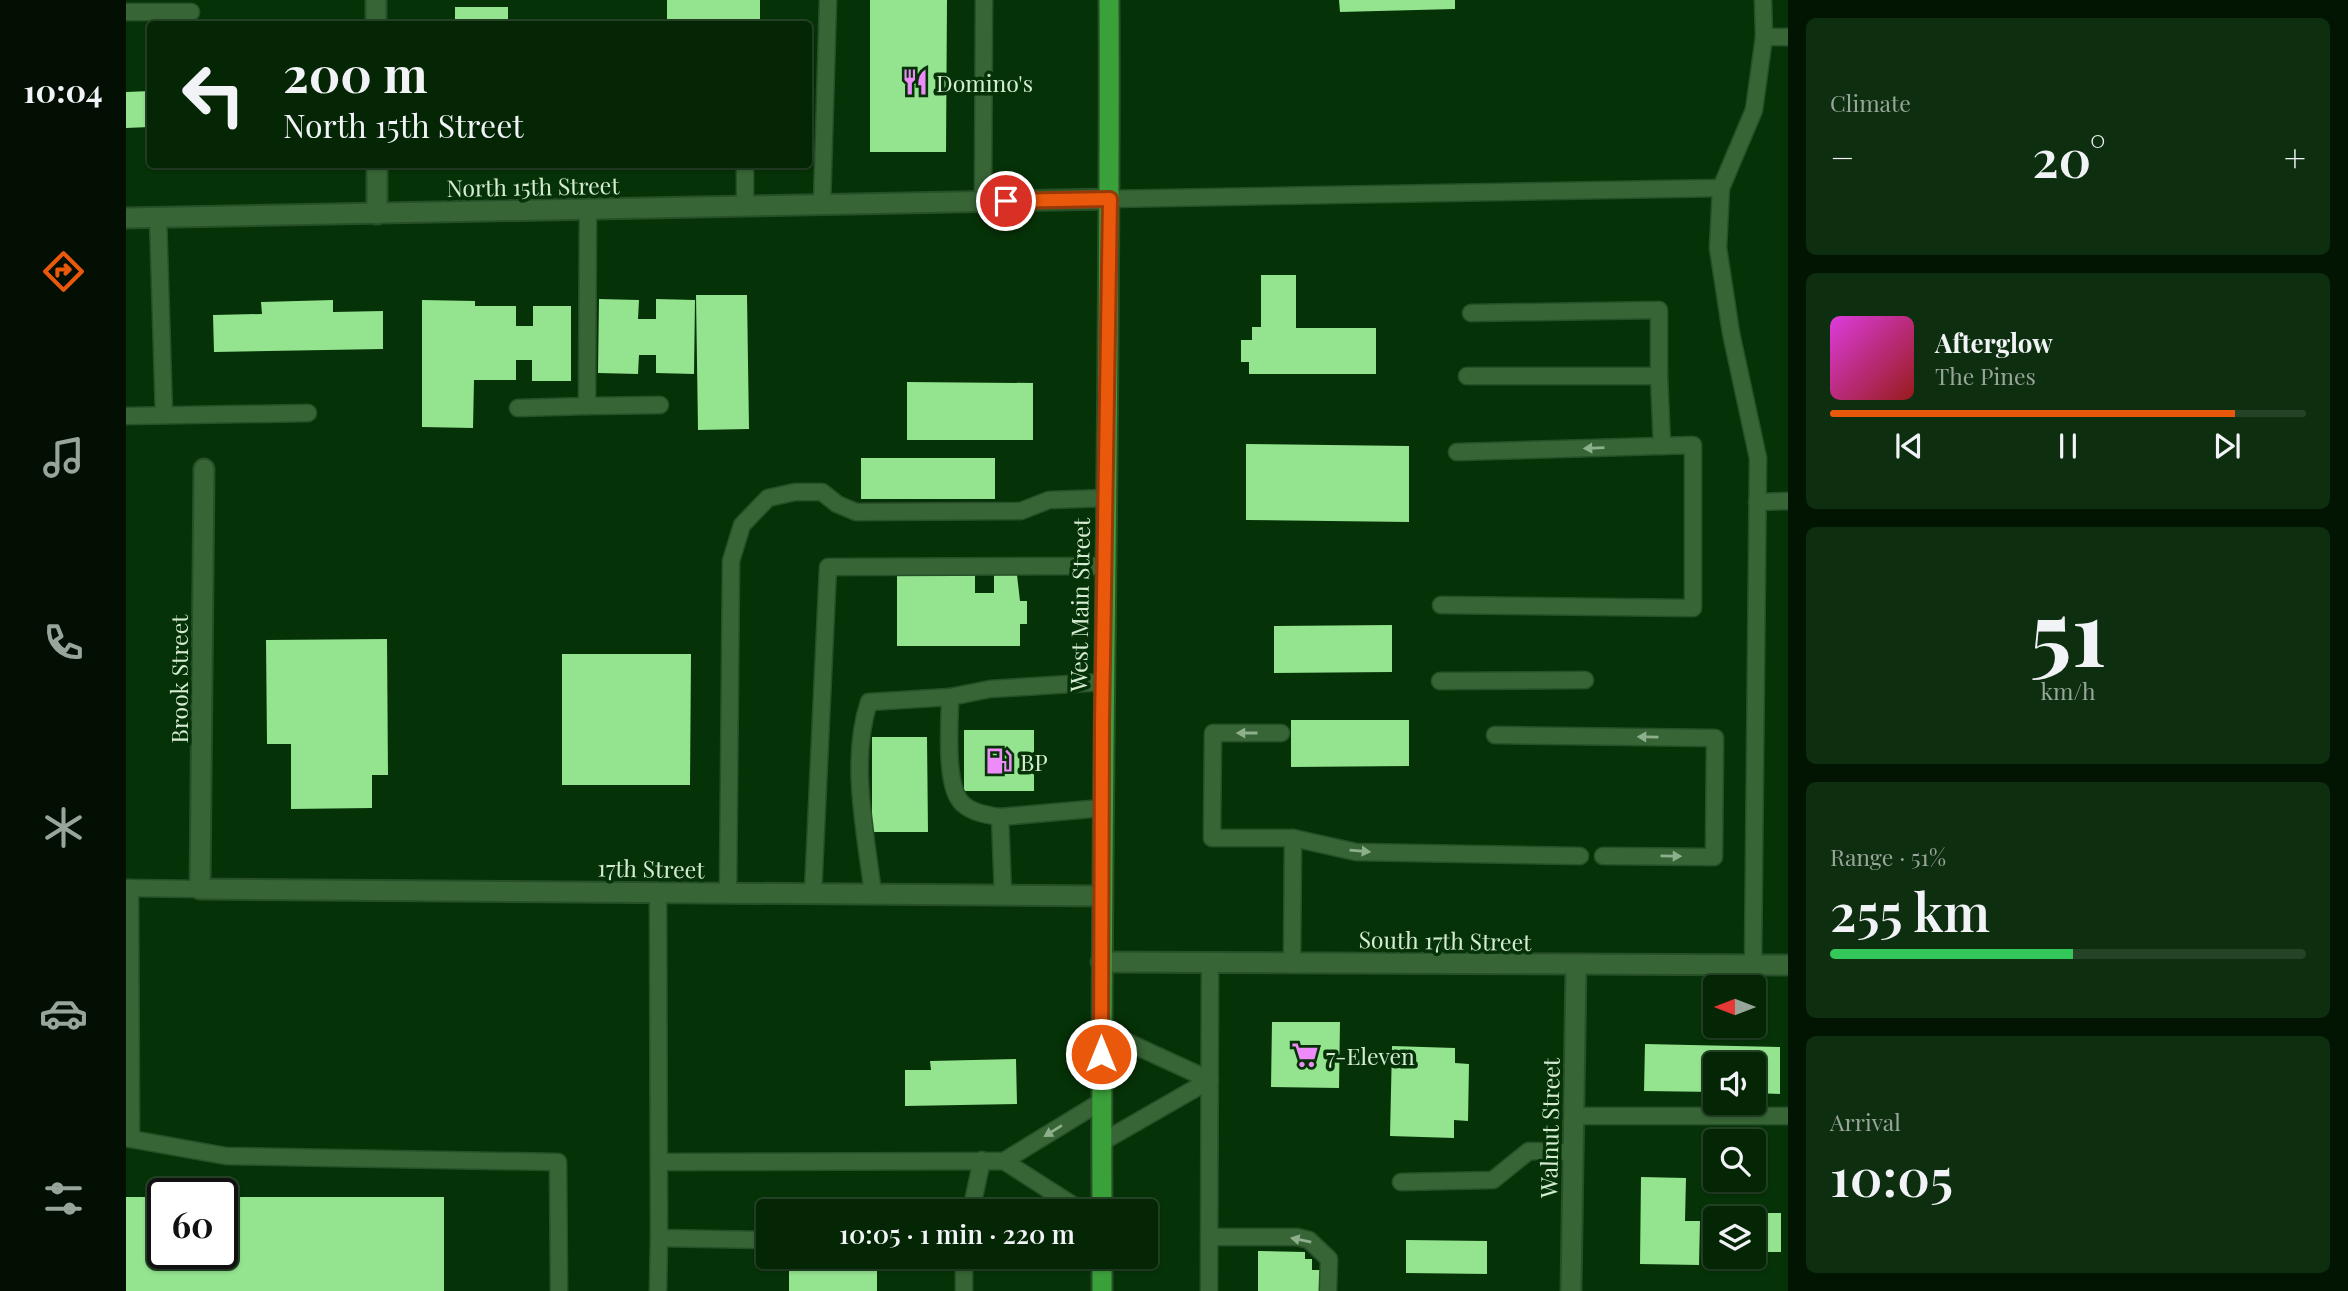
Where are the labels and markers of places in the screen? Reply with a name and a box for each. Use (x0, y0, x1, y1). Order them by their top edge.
restaurant icon: Domino's (900, 67, 930, 97)
place label: Domino's (936, 67, 1033, 98)
pin (976, 171, 1036, 231)
fuel station icon: BP (984, 746, 1014, 776)
place label: BP (1020, 746, 1048, 777)
supermarket icon: 7-Eleven (1290, 1040, 1320, 1070)
place label: 7-Eleven (1326, 1040, 1415, 1071)

